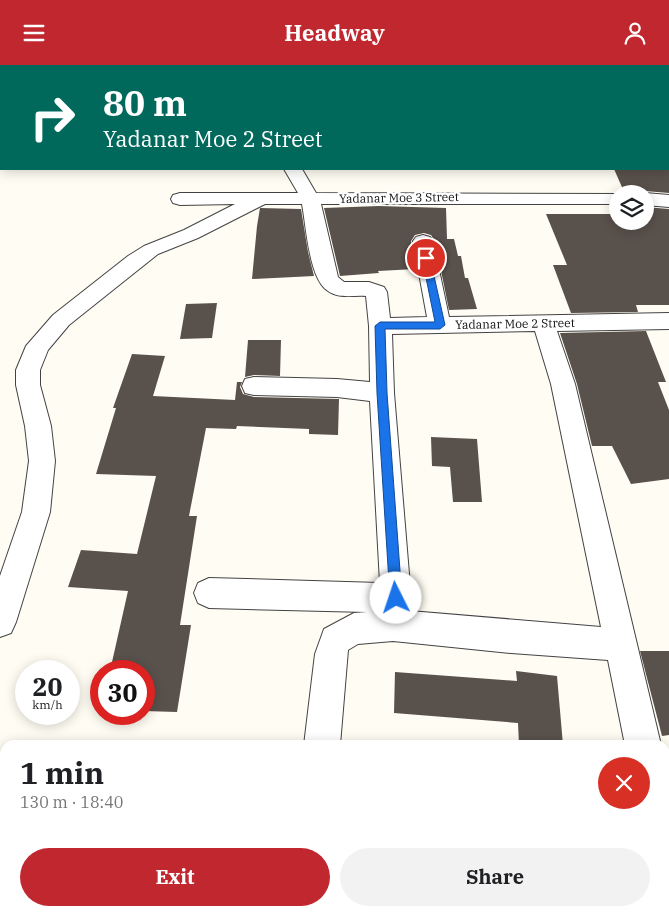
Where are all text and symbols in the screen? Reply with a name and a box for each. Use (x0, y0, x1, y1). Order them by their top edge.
text: Headway (284, 18, 385, 47)
icon: menu (20, 19, 48, 47)
icon: person (621, 19, 649, 47)
text: 80 m (103, 80, 187, 126)
icon: right (20, 85, 85, 150)
text: Yadanar Moe 2 Street (103, 124, 323, 153)
map controls (609, 185, 654, 230)
button: layers (609, 185, 654, 230)
street label: Yadanar Moe 3 Street (339, 189, 459, 206)
pin (405, 237, 447, 279)
icon: arrive (412, 244, 440, 272)
street label: Yadanar Moe 2 Street (455, 315, 575, 332)
position arrow (369, 571, 421, 623)
speed limit sign: 30 (90, 660, 155, 725)
text: 20 (32, 670, 63, 703)
text: km/h (32, 697, 63, 712)
text: 1 min (20, 753, 104, 792)
button: close (598, 757, 650, 809)
text: 130 m · 18:40 (20, 792, 123, 812)
button: Exit (20, 848, 330, 906)
button: Share (340, 848, 650, 906)

